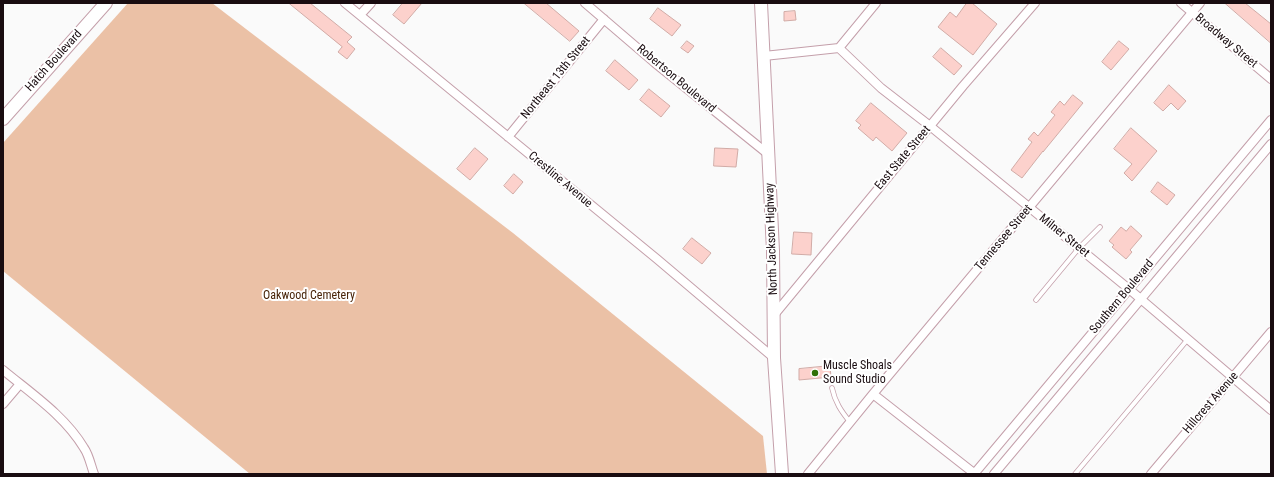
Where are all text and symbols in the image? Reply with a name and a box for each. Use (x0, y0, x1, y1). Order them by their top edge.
street label: Broadway Street (1192, 11, 1260, 71)
street label: Hatch Boulevard (23, 27, 85, 95)
street label: Northeast 13th Street (518, 34, 594, 122)
street label: Robertson Boulevard (634, 42, 718, 116)
street label: East State Street (872, 123, 934, 193)
street label: Crestline Avenue (525, 149, 595, 211)
street label: North Jackson Highway (763, 183, 781, 295)
street label: Tennessee Street (972, 202, 1036, 274)
street label: Milner Street (1036, 211, 1092, 261)
street label: Southern Boulevard (1087, 257, 1157, 337)
park label: Oakwood Cemetery (263, 289, 355, 303)
place label: Muscle Shoals Sound Studio (823, 359, 892, 387)
marker: Muscle Shoals Sound Studio (810, 368, 820, 378)
street label: Hillcrest Avenue (1180, 369, 1242, 437)

